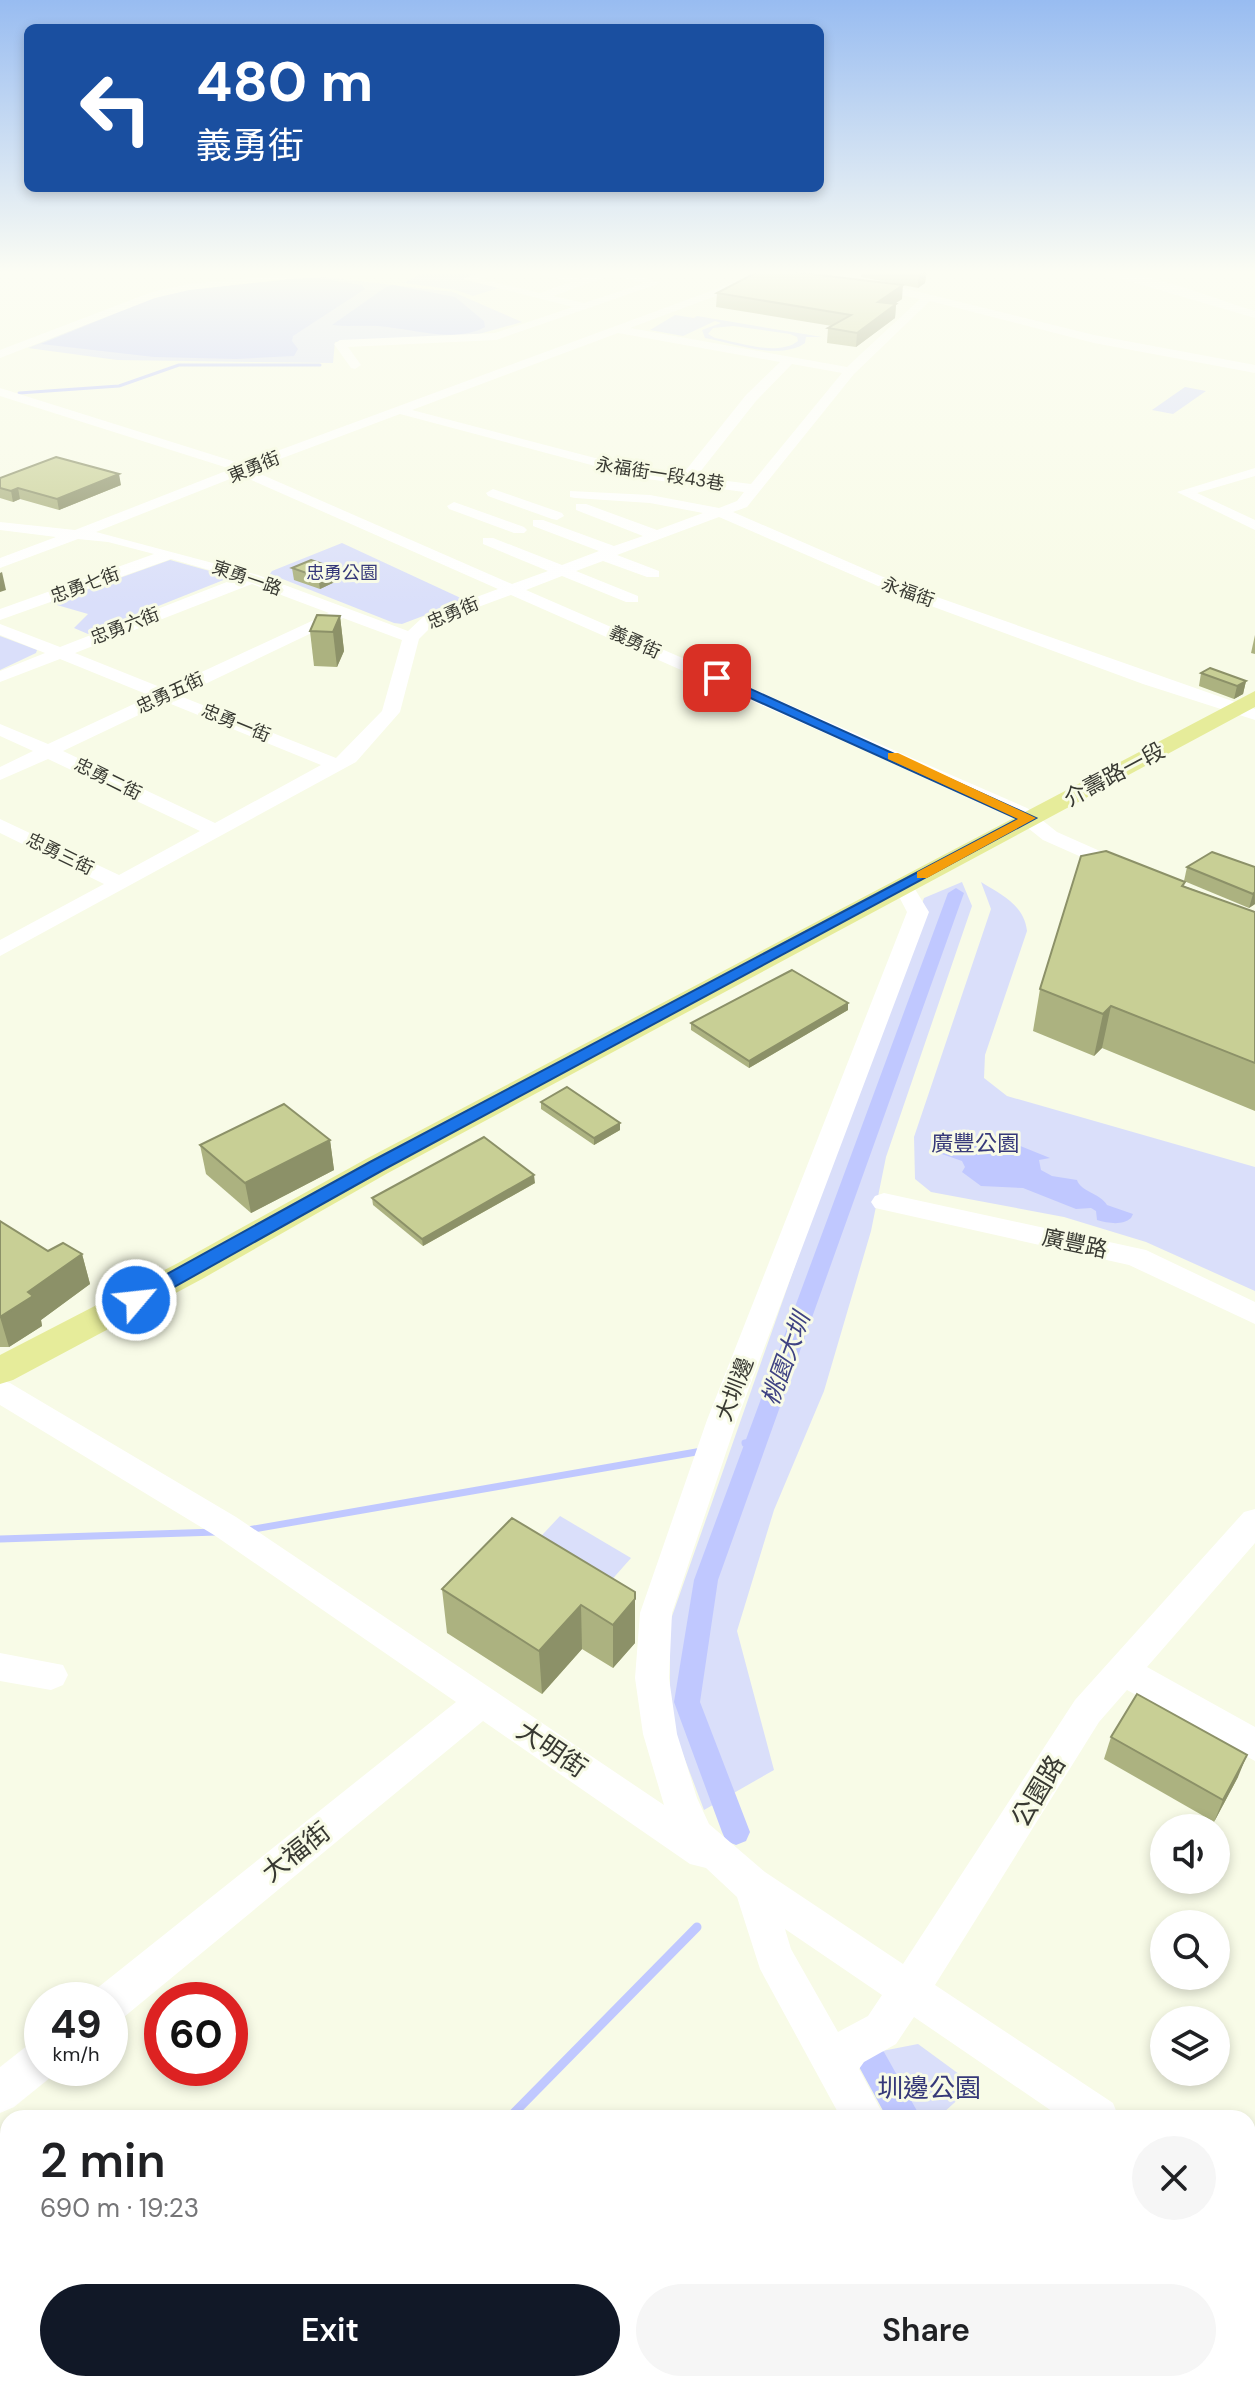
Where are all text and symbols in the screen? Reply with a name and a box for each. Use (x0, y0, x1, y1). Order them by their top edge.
text: 480 m (196, 45, 373, 118)
icon: left (64, 56, 168, 160)
text: 義勇街 (196, 122, 304, 169)
street label: 東勇街 (224, 446, 284, 488)
street label: 永福街一段43巷 (594, 452, 726, 496)
street label: 東勇一路 (209, 555, 285, 601)
street label: 忠勇七街 (47, 561, 123, 609)
park label: 忠勇公園 (306, 561, 378, 585)
street label: 永福街 (879, 571, 937, 613)
street label: 忠勇街 (423, 591, 483, 635)
street label: 忠勇六街 (87, 602, 163, 650)
street label: 義勇街 (605, 620, 665, 664)
pin (683, 644, 751, 712)
icon: arrive (695, 656, 739, 700)
street label: 忠勇五街 (132, 667, 208, 719)
street label: 忠勇一街 (198, 698, 274, 748)
street label: 介壽路一段 (1059, 736, 1170, 813)
street label: 忠勇二街 (70, 752, 146, 806)
street label: 忠勇三街 (22, 827, 98, 881)
park label: 廣豐公園 (931, 1129, 1019, 1158)
street label: 廣豐路 (1040, 1222, 1110, 1265)
position arrow (94, 1258, 178, 1342)
water label: 桃園大圳 (755, 1306, 818, 1409)
street label: 大圳邊 (709, 1353, 760, 1425)
street label: 大明街 (510, 1713, 594, 1785)
street label: 公園路 (1003, 1749, 1073, 1833)
map controls (1150, 1814, 1230, 2086)
button: sound (1150, 1814, 1230, 1894)
street label: 大福街 (255, 1815, 337, 1889)
button: search (1150, 1910, 1230, 1990)
speed limit sign: 60 (144, 1982, 248, 2086)
text: 49 (50, 1998, 102, 2050)
button: layers (1150, 2006, 1230, 2086)
text: km/h (52, 2041, 100, 2067)
park label: 圳邊公園 (877, 2071, 981, 2105)
text: 2 min (40, 2129, 166, 2192)
button: close (1132, 2136, 1216, 2220)
text: 690 m · 19:23 (40, 2191, 199, 2225)
button: Exit (40, 2284, 620, 2376)
button: Share (636, 2284, 1216, 2376)

